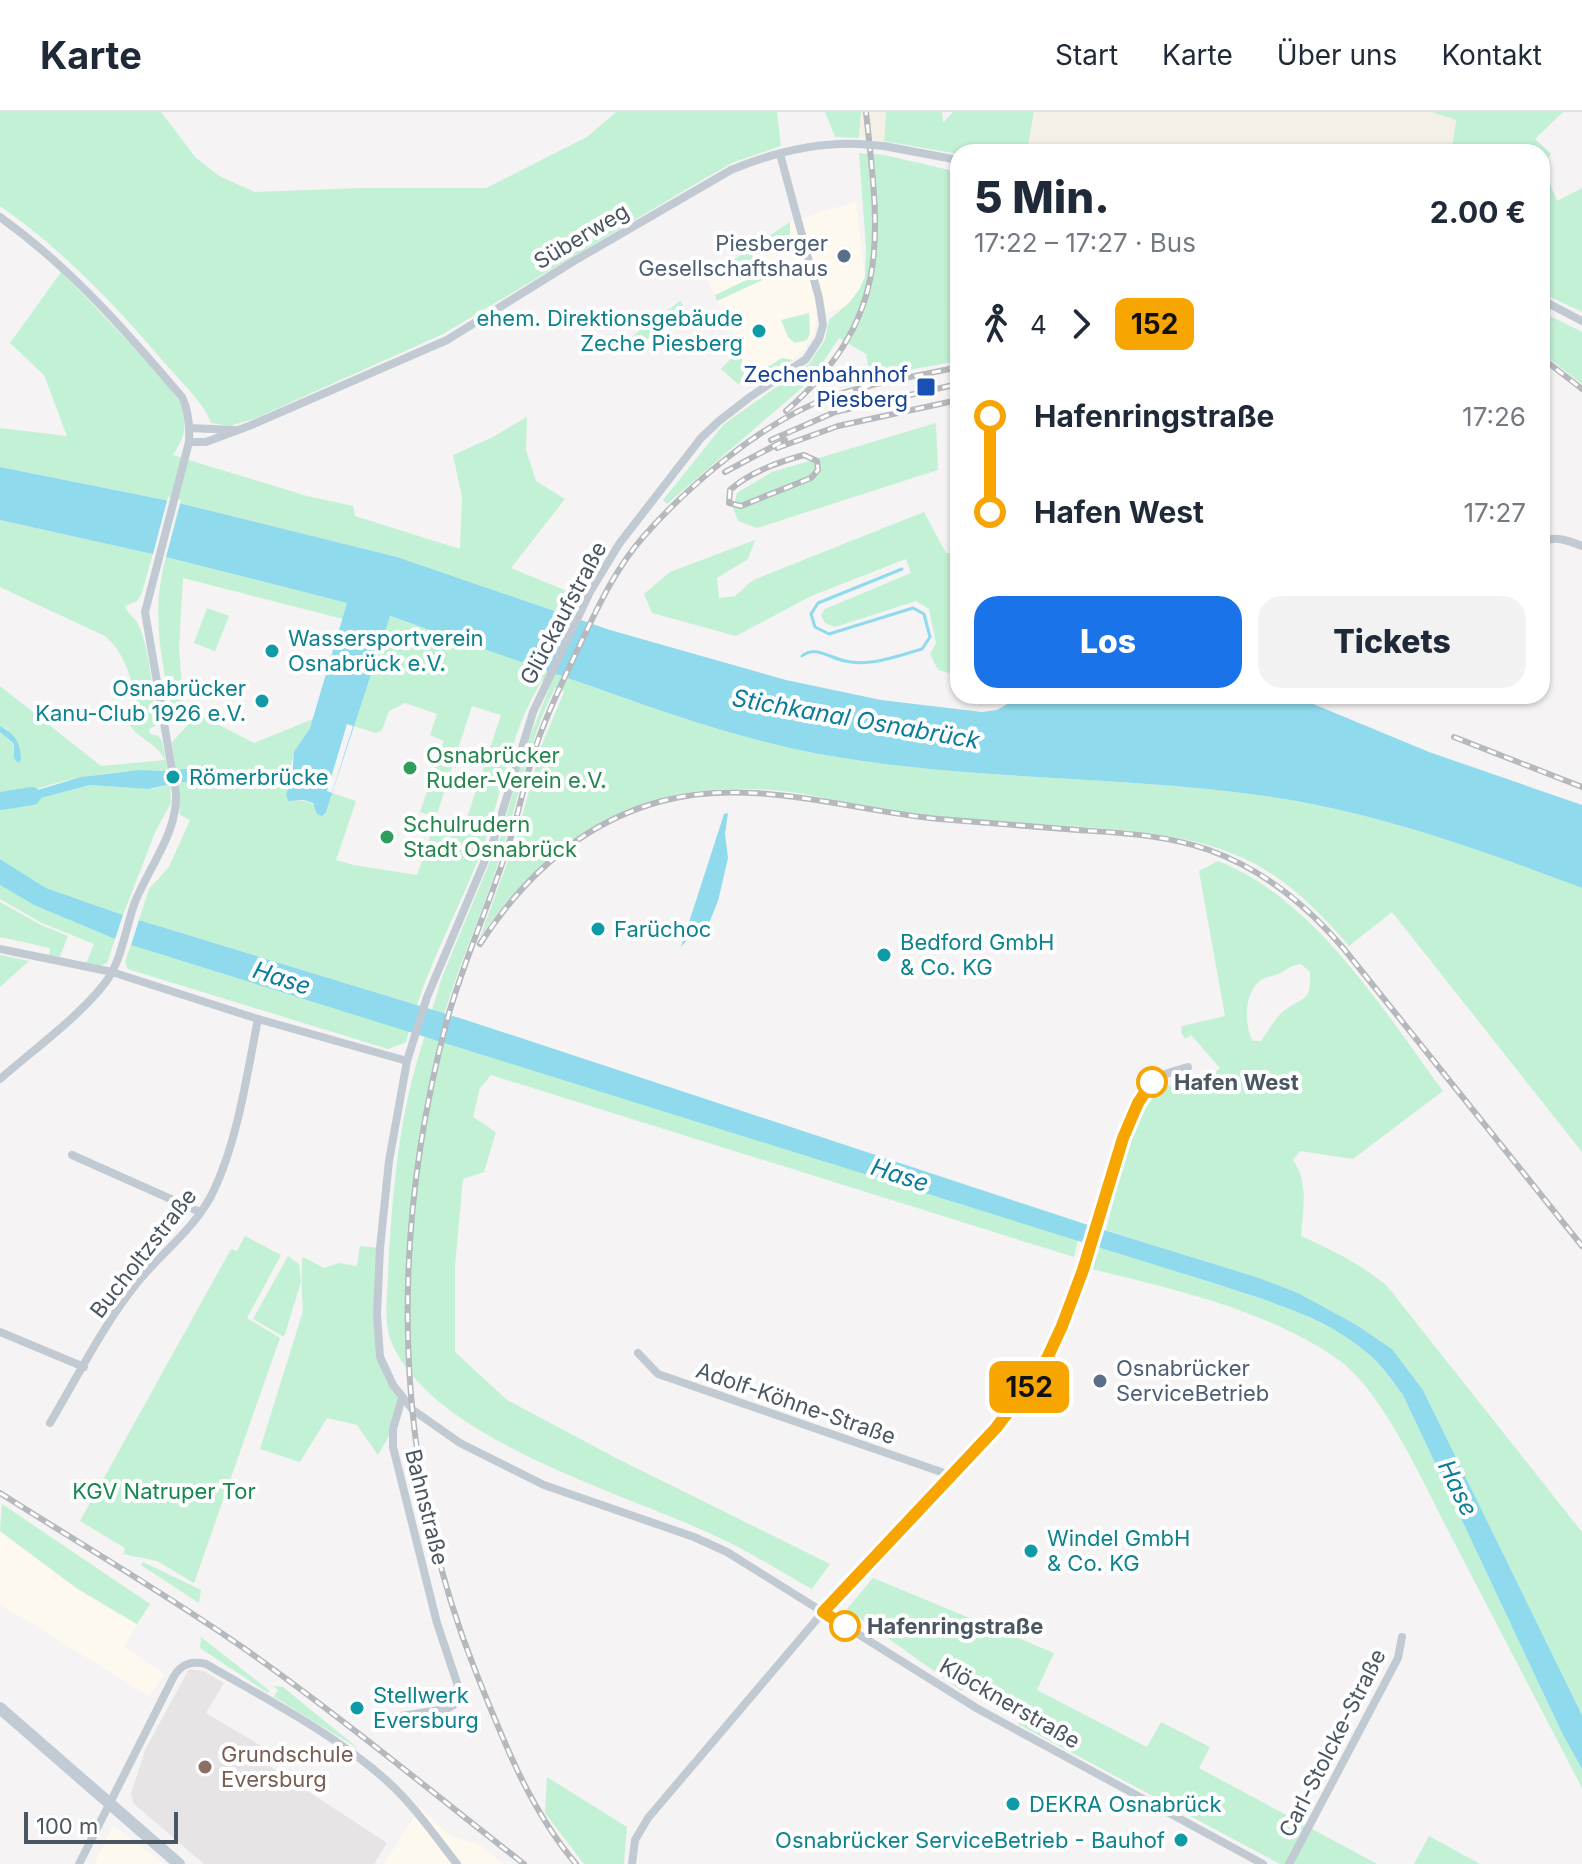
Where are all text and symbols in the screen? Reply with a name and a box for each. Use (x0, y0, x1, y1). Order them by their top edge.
text: Karte (40, 32, 142, 78)
text: Start (1055, 38, 1118, 72)
text: Karte (1162, 38, 1233, 72)
text: Über uns (1277, 38, 1397, 72)
text: Kontakt (1441, 38, 1542, 72)
text: 5 Min. (974, 170, 1110, 224)
text: 2.00 € (1430, 194, 1526, 230)
street label: Süberweg (529, 198, 633, 274)
text: 17:22 – 17:27 · Bus (974, 227, 1196, 258)
place label: Piesberger Gesellschaftshaus (638, 230, 828, 281)
marker: Piesberger Gesellschaftshaus (835, 247, 853, 265)
icon: walk (974, 302, 1018, 346)
icon: forward (1059, 302, 1103, 346)
place label: ehem. Direktionsgebäude Zeche Piesberg (477, 305, 743, 356)
text: 152 (1131, 307, 1178, 341)
text: 4 (1030, 309, 1047, 340)
marker: ehem. Direktionsgebäude Zeche Piesberg (750, 322, 768, 340)
place label: Zechenbahnhof Piesberg (744, 361, 908, 412)
marker: Zechenbahnhof Piesberg (915, 376, 937, 398)
text: Hafenringstraße (1034, 398, 1274, 434)
text: 17:26 (1462, 401, 1526, 432)
text: Hafen West (1034, 494, 1204, 530)
text: 17:27 (1464, 497, 1526, 528)
street label: Glückaufstraße (514, 537, 612, 689)
button: Los (974, 596, 1242, 688)
button: Tickets (1258, 596, 1526, 688)
place label: Wassersportverein Osnabrück e.V. (288, 625, 484, 676)
marker: Wassersportverein Osnabrück e.V. (263, 642, 281, 660)
place label: Osnabrücker Kanu-Club 1926 e.V. (35, 675, 246, 726)
water label: Stichkanal Osnabrück (730, 683, 983, 755)
marker: Osnabrücker Kanu-Club 1926 e.V. (253, 692, 271, 710)
place label: Osnabrücker Ruder-Verein e.V. (426, 742, 607, 793)
marker: Osnabrücker Ruder-Verein e.V. (401, 759, 419, 777)
place label: Römerbrücke (189, 764, 329, 790)
marker: Römerbrücke (164, 768, 182, 786)
place label: Schulrudern Stadt Osnabrück (403, 811, 577, 862)
marker: Schulrudern Stadt Osnabrück (378, 828, 396, 846)
place label: Farüchoc (614, 916, 711, 942)
marker: Farüchoc (589, 920, 607, 938)
place label: Bedford GmbH & Co. KG (900, 929, 1054, 980)
marker: Bedford GmbH & Co. KG (875, 946, 893, 964)
water label: Hase (249, 955, 315, 1001)
marker: Hafen West (1137, 1067, 1167, 1097)
place label: Hafen West (1174, 1069, 1299, 1095)
water label: Hase (867, 1152, 933, 1198)
street label: Bucholtzstraße (84, 1183, 202, 1323)
place label: Osnabrücker ServiceBetrieb (1116, 1355, 1269, 1406)
street label: Adolf-Köhne-Straße (693, 1357, 899, 1449)
line badge: 152 (983, 1361, 1075, 1413)
text: 152 (1005, 1370, 1053, 1404)
marker: Osnabrücker ServiceBetrieb (1091, 1372, 1109, 1390)
street label: Bahnstraße (400, 1446, 454, 1568)
water label: Hase (1432, 1455, 1484, 1521)
park label: KGV Natruper Tor (72, 1478, 256, 1504)
place label: Windel GmbH & Co. KG (1047, 1525, 1190, 1576)
marker: Windel GmbH & Co. KG (1022, 1542, 1040, 1560)
marker: Hafenringstraße (830, 1611, 860, 1641)
place label: Hafenringstraße (867, 1613, 1043, 1639)
street label: Carl-Stolcke-Straße (1273, 1645, 1391, 1841)
street label: Klöcknerstraße (935, 1652, 1085, 1754)
place label: Stellwerk Eversburg (373, 1682, 479, 1733)
marker: Stellwerk Eversburg (348, 1699, 366, 1717)
place label: Grundschule Eversburg (221, 1741, 354, 1792)
marker: Grundschule Eversburg (196, 1758, 214, 1776)
place label: DEKRA Osnabrück (1029, 1791, 1222, 1817)
marker: DEKRA Osnabrück (1004, 1795, 1022, 1813)
scale bar (24, 1808, 178, 1844)
text: 100 m (36, 1813, 98, 1839)
place label: Osnabrücker ServiceBetrieb - Bauhof (775, 1827, 1165, 1853)
marker: Osnabrücker ServiceBetrieb - Bauhof (1172, 1831, 1190, 1849)

